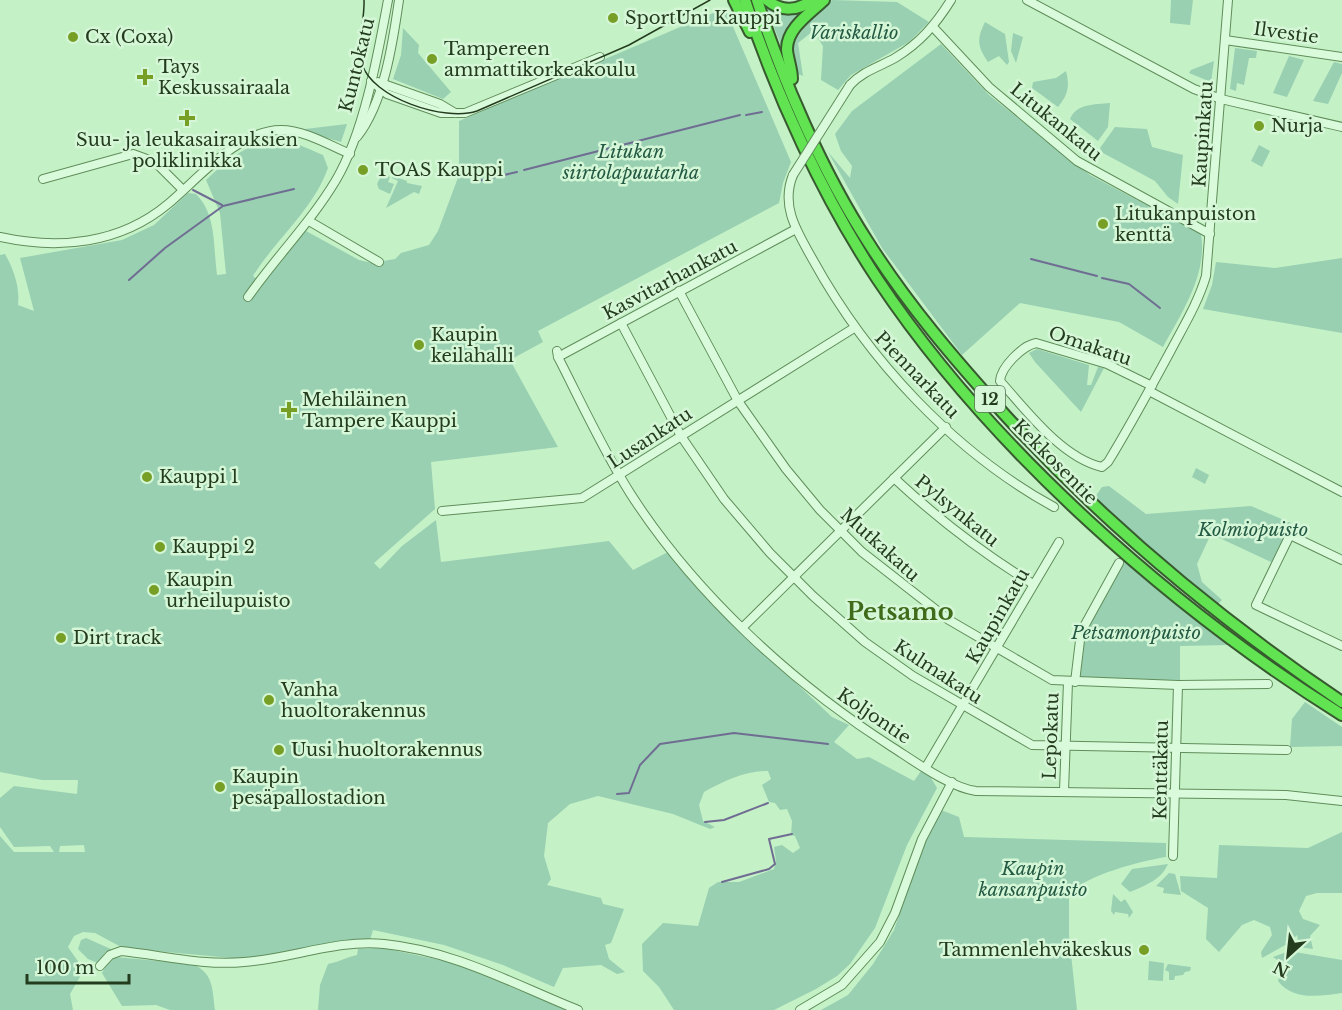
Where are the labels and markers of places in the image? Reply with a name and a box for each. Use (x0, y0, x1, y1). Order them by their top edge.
place label: SportUni Kauppi (625, 7, 781, 29)
marker: SportUni Kauppi (606, 11, 620, 25)
place label: Cx (Coxa) (85, 26, 173, 48)
marker: Cx (Coxa) (66, 30, 80, 44)
place label: Tampereen ammattikorkeakoulu (444, 38, 636, 81)
marker: Tampereen ammattikorkeakoulu (425, 52, 439, 66)
place label: Tays Keskussairaala (158, 56, 290, 99)
marker: Tays Keskussairaala (136, 68, 154, 86)
marker: Suu- ja leukasairauksien poliklinikka (178, 109, 196, 127)
place label: Nurja (1271, 115, 1323, 137)
marker: Nurja (1252, 119, 1266, 133)
place label: Suu- ja leukasairauksien poliklinikka (76, 129, 298, 172)
place label: TOAS Kauppi (375, 159, 503, 181)
marker: TOAS Kauppi (356, 163, 370, 177)
place label: Litukanpuiston kenttä (1115, 203, 1256, 246)
marker: Litukanpuiston kenttä (1096, 217, 1110, 231)
place label: Kaupin keilahalli (431, 324, 514, 367)
marker: Kaupin keilahalli (412, 338, 426, 352)
place label: Mehiläinen Tampere Kauppi (302, 389, 457, 432)
marker: Mehiläinen Tampere Kauppi (280, 401, 298, 419)
place label: Kauppi 1 (159, 466, 239, 488)
marker: Kauppi 1 (140, 470, 154, 484)
place label: Kauppi 2 (172, 536, 255, 558)
marker: Kauppi 2 (153, 540, 167, 554)
place label: Kaupin urheilupuisto (166, 569, 291, 612)
marker: Kaupin urheilupuisto (147, 583, 161, 597)
place label: Dirt track (73, 627, 162, 649)
marker: Dirt track (54, 631, 68, 645)
place label: Vanha huoltorakennus (280, 679, 426, 722)
marker: Vanha huoltorakennus (262, 693, 276, 707)
place label: Uusi huoltorakennus (291, 739, 483, 761)
marker: Uusi huoltorakennus (272, 743, 286, 757)
place label: Kaupin pesäpallostadion (232, 766, 386, 809)
marker: Kaupin pesäpallostadion (213, 780, 227, 794)
place label: Tammenlehväkeskus (939, 939, 1132, 961)
marker: Tammenlehväkeskus (1137, 943, 1151, 957)

